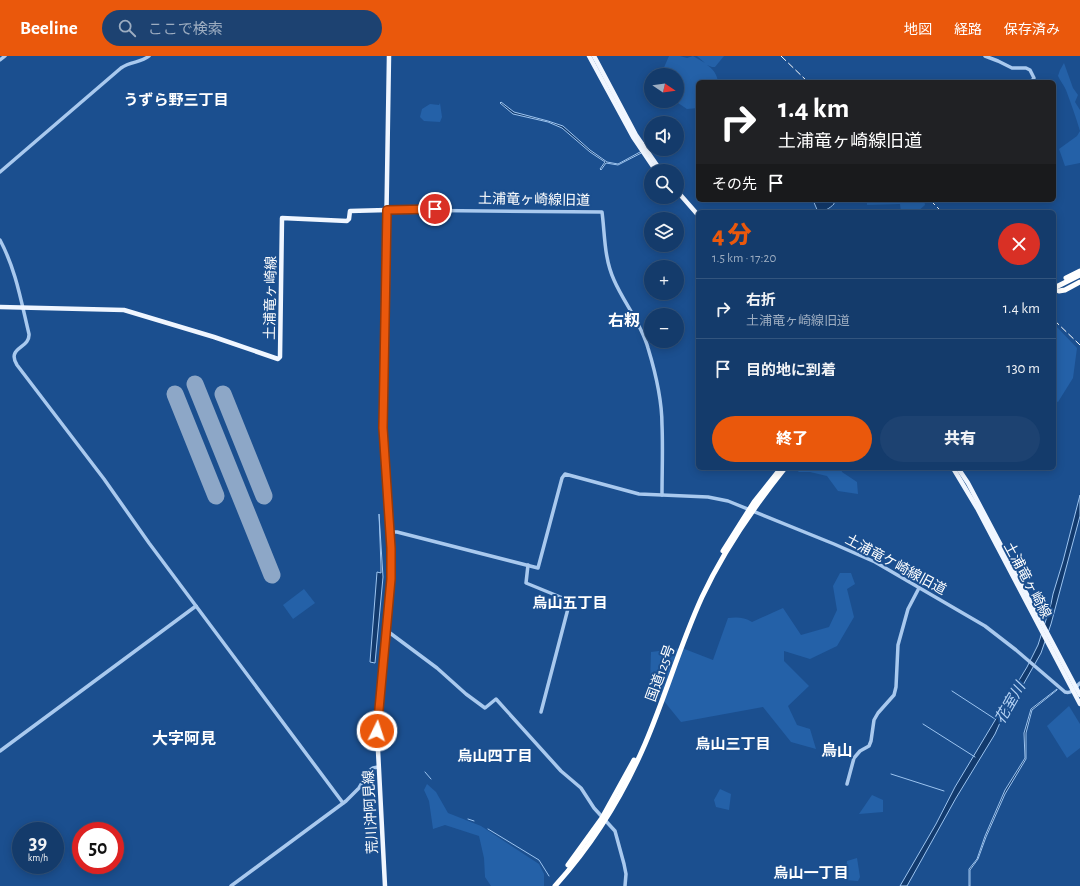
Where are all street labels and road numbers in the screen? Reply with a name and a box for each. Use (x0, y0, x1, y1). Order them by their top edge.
street label: 土浦竜ヶ崎線旧道 (478, 191, 590, 208)
street label: 土浦竜ヶ崎線 (262, 256, 279, 340)
street label: 土浦竜ケ崎線旧道 (843, 532, 949, 597)
street label: 土浦竜ヶ崎線 (1001, 540, 1054, 621)
street label: 国道125号 (643, 643, 678, 703)
street label: 荒川沖阿見線 (361, 770, 380, 854)

